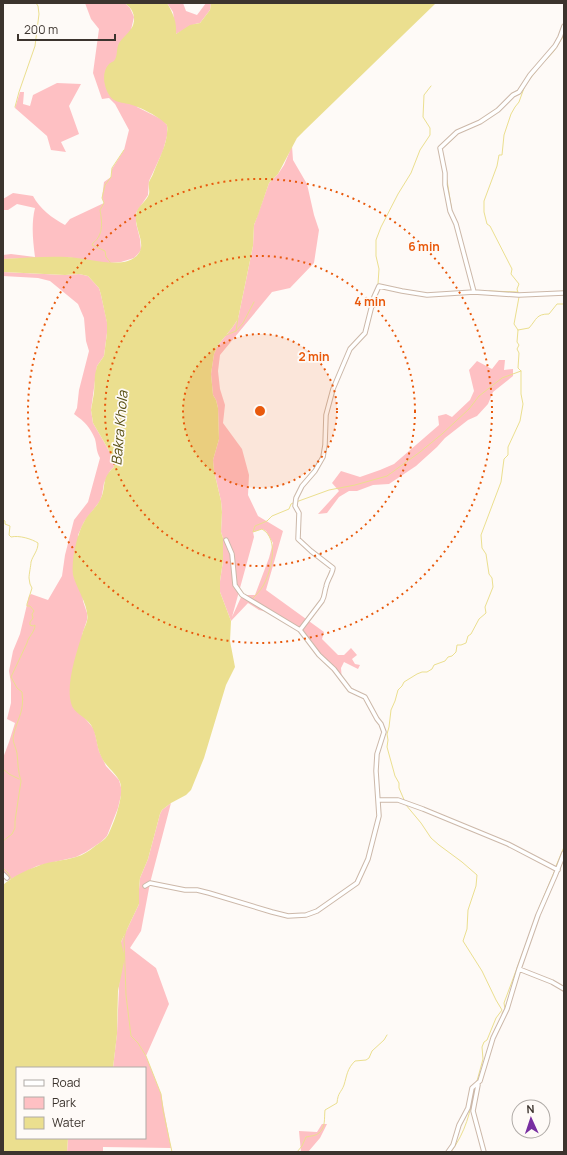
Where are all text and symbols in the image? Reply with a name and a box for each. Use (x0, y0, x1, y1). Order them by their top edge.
scale bar (18, 16, 115, 42)
text: 200 m (24, 21, 58, 38)
text: 6 min (408, 238, 440, 255)
text: 4 min (354, 293, 386, 310)
text: 2 min (298, 348, 330, 365)
water label: Bakra Khola (106, 389, 132, 466)
centre of rings (253, 404, 267, 418)
legend (16, 1067, 146, 1139)
text: Road (52, 1074, 80, 1091)
text: Park (52, 1094, 77, 1111)
north arrow (511, 1099, 551, 1139)
text: N (526, 1101, 535, 1116)
text: Water (52, 1114, 86, 1131)

